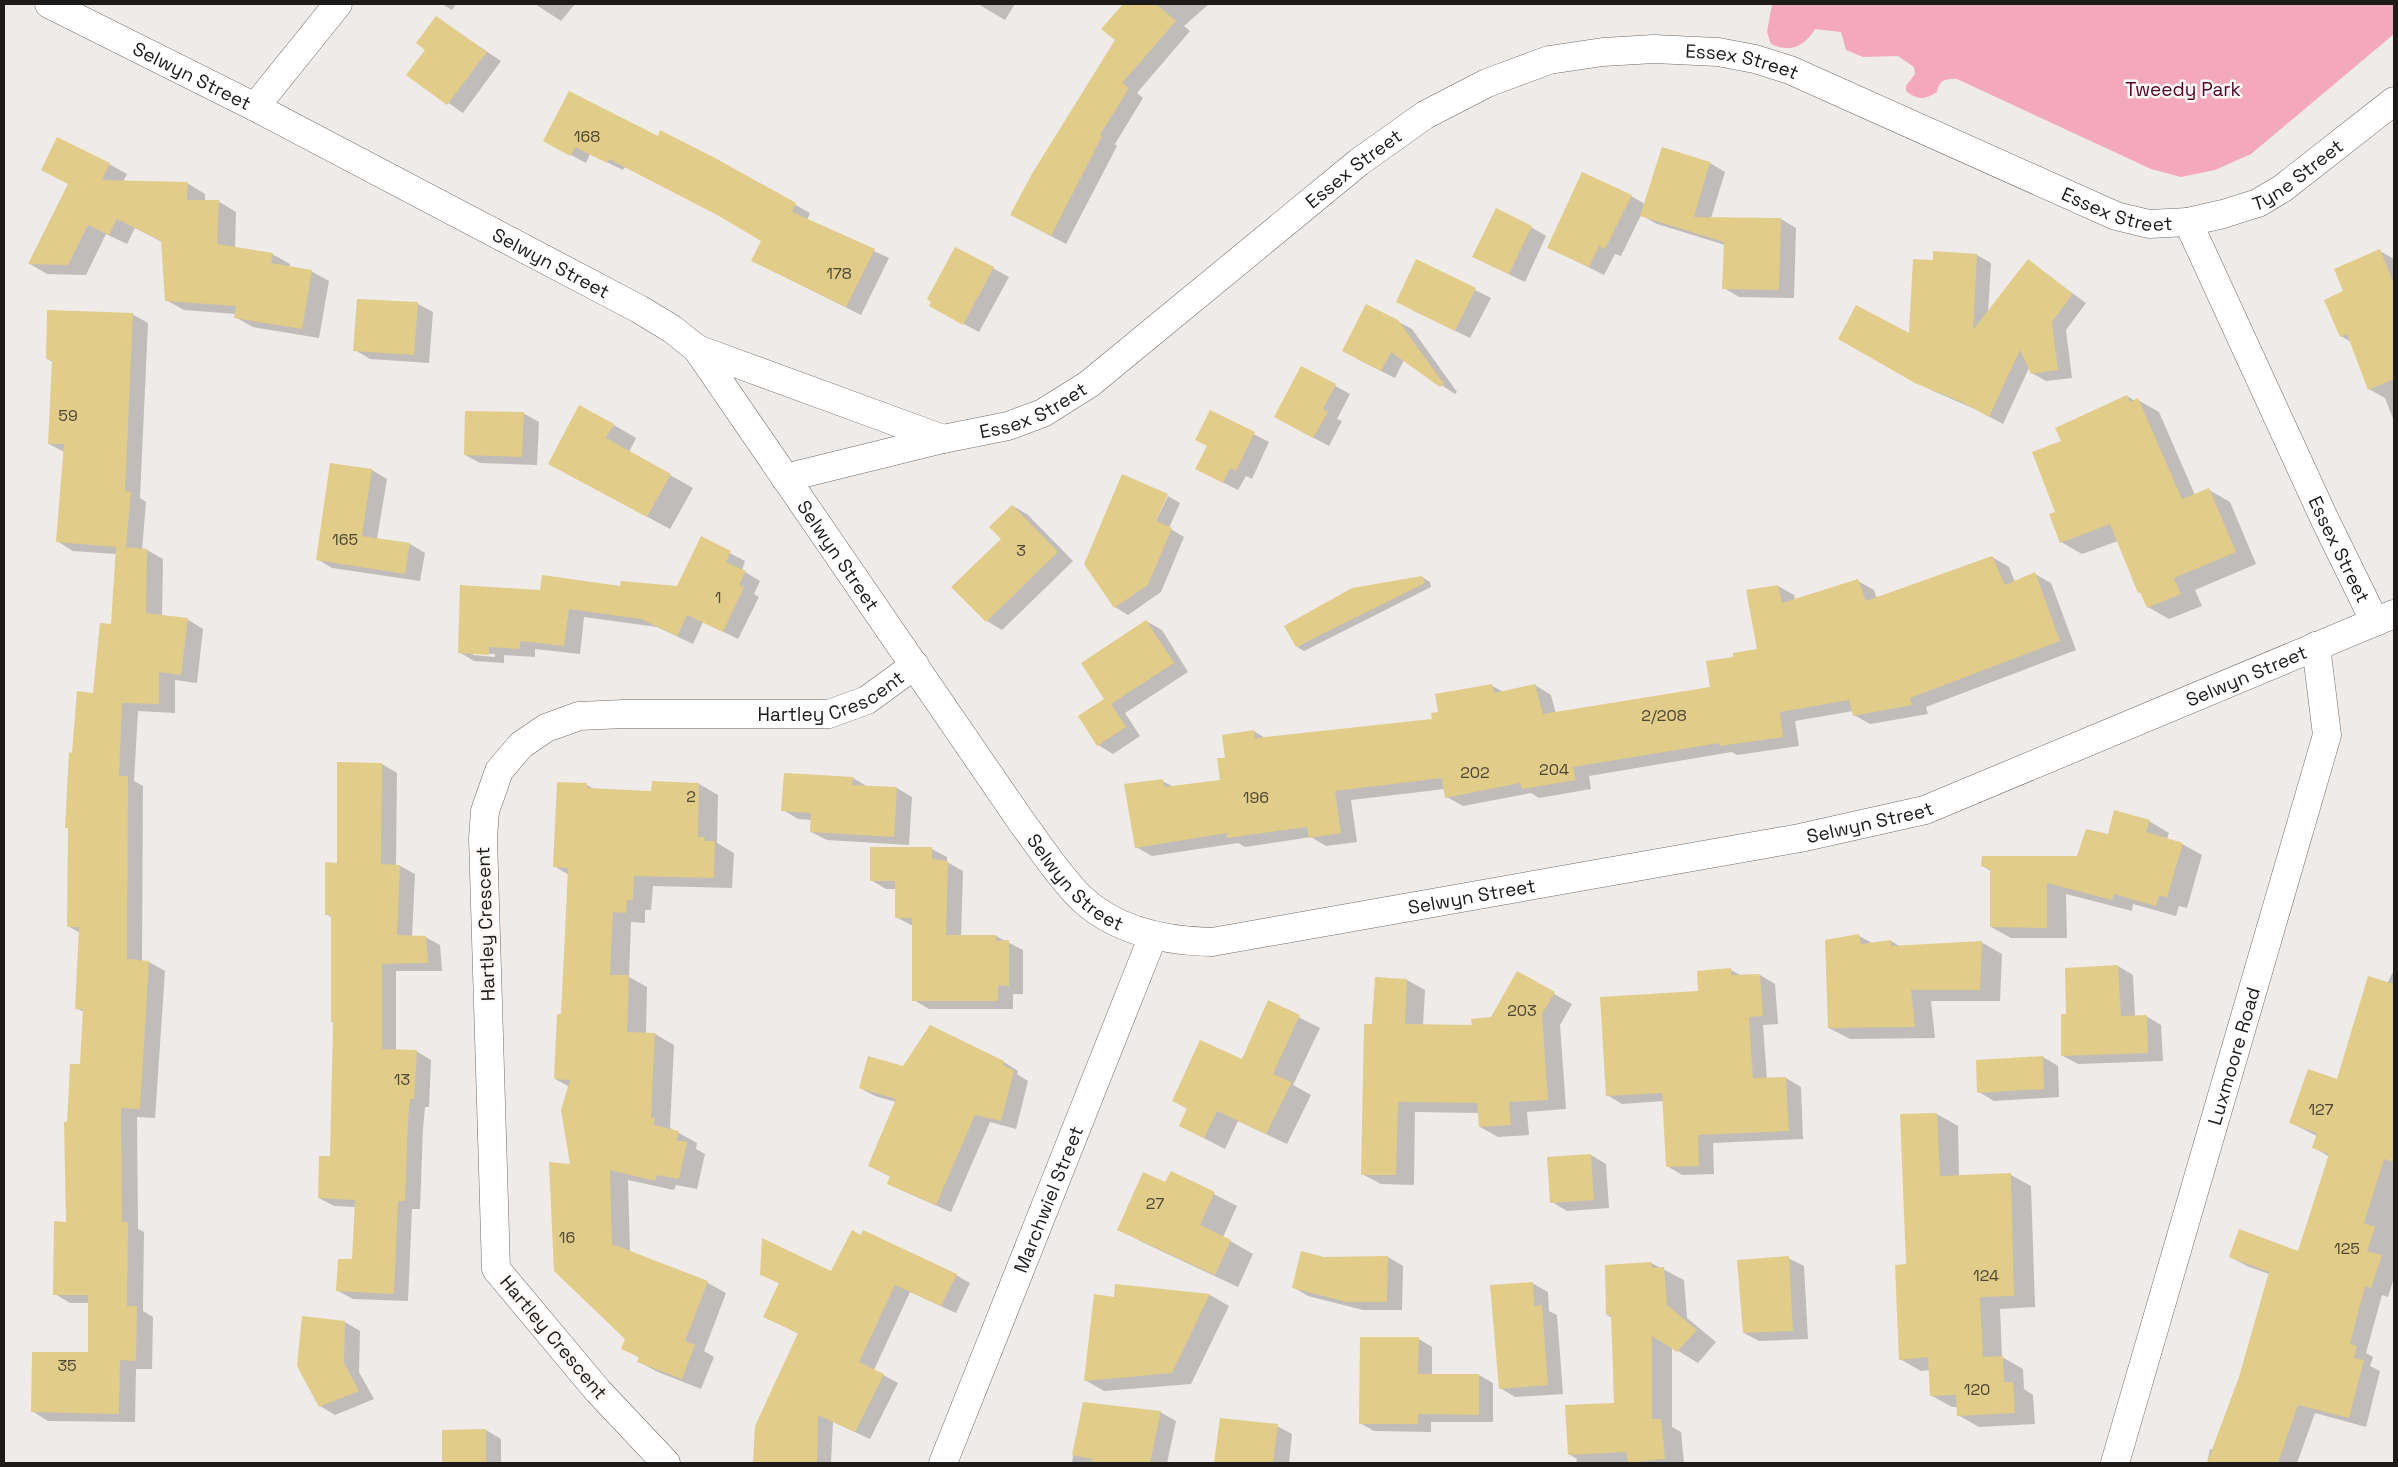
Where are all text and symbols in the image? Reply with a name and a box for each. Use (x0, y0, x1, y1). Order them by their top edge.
street label: Selwyn Street (129, 36, 255, 116)
street label: Essex Street (1685, 38, 1803, 85)
park label: Tweedy Park (2125, 77, 2241, 102)
street label: Essex Street (1300, 123, 1407, 214)
house number: 168 (574, 126, 600, 147)
street label: Tyne Street (2249, 134, 2348, 217)
street label: Essex Street (2057, 181, 2173, 238)
street label: Selwyn Street (488, 222, 614, 304)
house number: 178 (826, 263, 852, 284)
street label: Essex Street (977, 376, 1092, 444)
house number: 59 (58, 405, 78, 426)
street label: Essex Street (2303, 492, 2376, 607)
street label: Selwyn Street (791, 495, 885, 616)
house number: 165 (332, 529, 358, 550)
house number: 3 (1016, 540, 1026, 561)
house number: 1 (715, 587, 721, 608)
street label: Selwyn Street (2182, 640, 2311, 713)
street label: Hartley Crescent (757, 665, 909, 727)
house number: 2/208 (1641, 705, 1687, 726)
house number: 204 (1539, 759, 1569, 780)
house number: 202 (1460, 762, 1490, 783)
house number: 2 (686, 786, 696, 807)
house number: 196 (1243, 787, 1269, 808)
street label: Selwyn Street (1804, 796, 1937, 849)
street label: Selwyn Street (1021, 829, 1127, 937)
street label: Hartley Crescent (470, 846, 501, 1002)
street label: Selwyn Street (1406, 873, 1537, 920)
street label: Luxmoore Road (2202, 984, 2266, 1128)
house number: 203 (1507, 1000, 1537, 1021)
house number: 13 (394, 1069, 410, 1090)
house number: 127 (2308, 1099, 2334, 1120)
street label: Marchwiel Street (1008, 1122, 1089, 1276)
house number: 27 (1146, 1193, 1164, 1214)
house number: 16 (559, 1227, 575, 1248)
house number: 125 (2334, 1238, 2360, 1259)
house number: 124 (1973, 1265, 1999, 1286)
street label: Hartley Crescent (494, 1270, 613, 1405)
house number: 35 (57, 1355, 77, 1376)
house number: 120 (1964, 1379, 1990, 1400)

